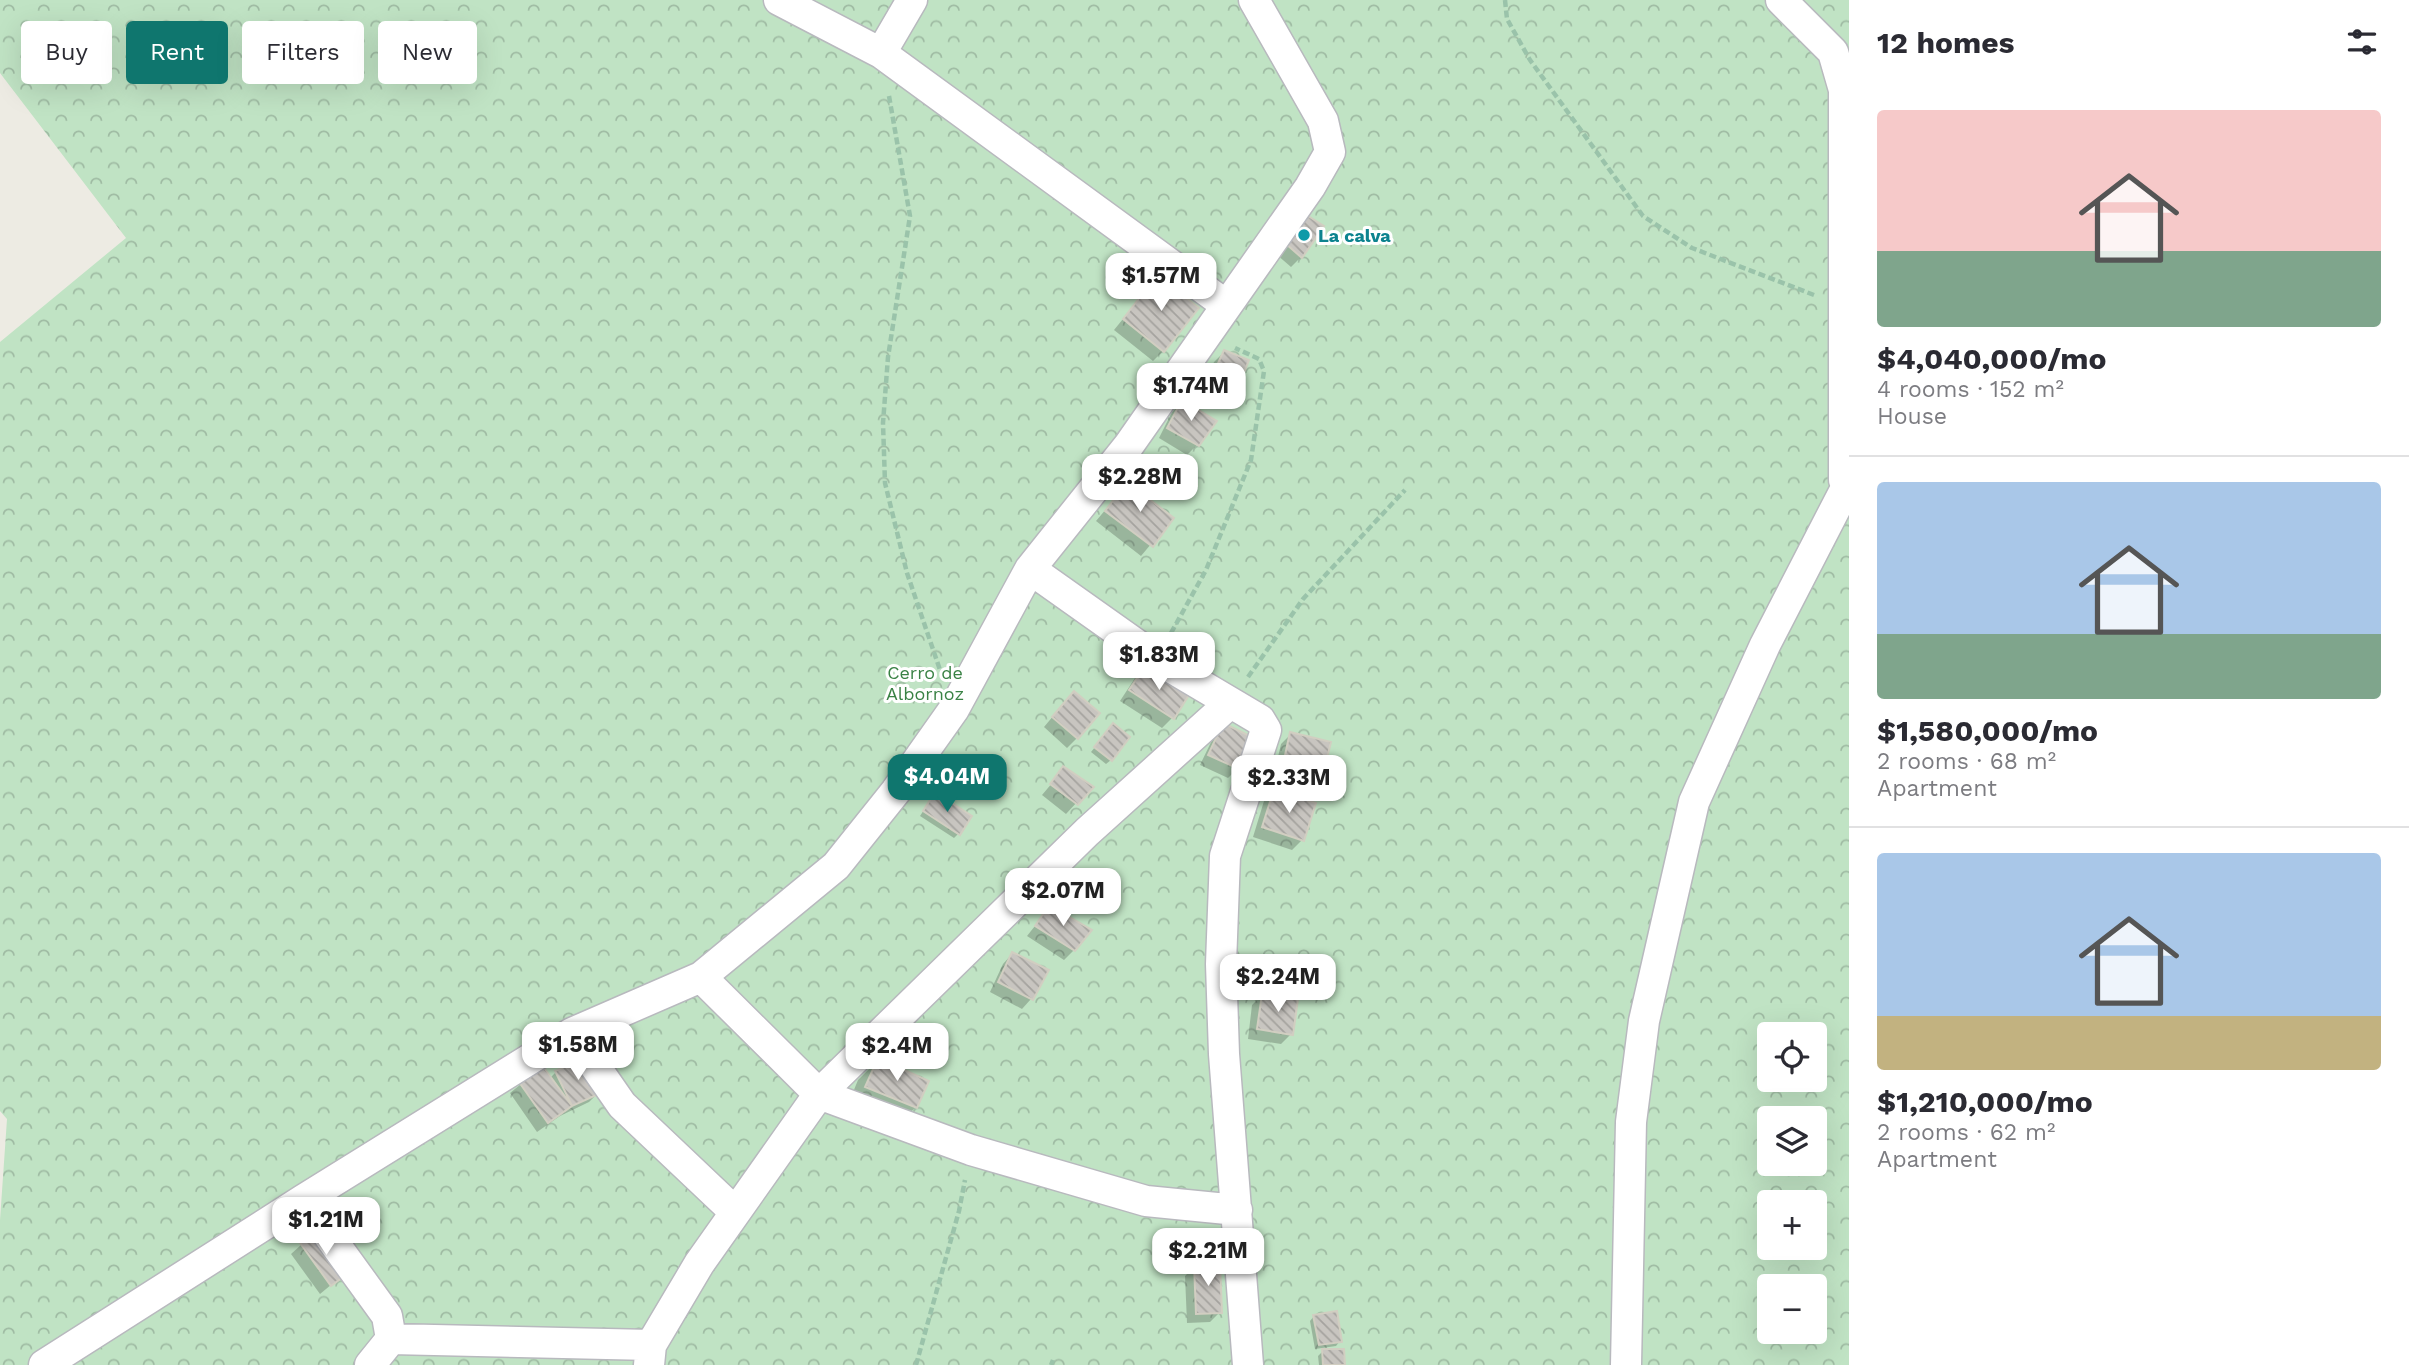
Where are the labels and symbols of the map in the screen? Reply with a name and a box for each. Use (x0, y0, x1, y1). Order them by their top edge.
place label: La calva (1318, 225, 1391, 246)
marker: La calva (1296, 227, 1312, 243)
pin: $1.57M (1104, 254, 1218, 313)
pin: $1.74M (1134, 364, 1248, 423)
pin: $2.28M (1083, 454, 1197, 514)
pin: $1.83M (1102, 632, 1216, 692)
park label: Cerro de Albornoz (886, 662, 964, 704)
pin: $4.04M (890, 754, 1004, 814)
pin: $2.33M (1232, 756, 1346, 815)
pin: $2.07M (1006, 869, 1120, 928)
pin: $2.24M (1221, 954, 1335, 1014)
pin: $1.58M (521, 1023, 635, 1082)
pin: $2.4M (848, 1024, 946, 1083)
pin: $1.21M (269, 1198, 383, 1257)
pin: $2.21M (1151, 1228, 1265, 1288)

